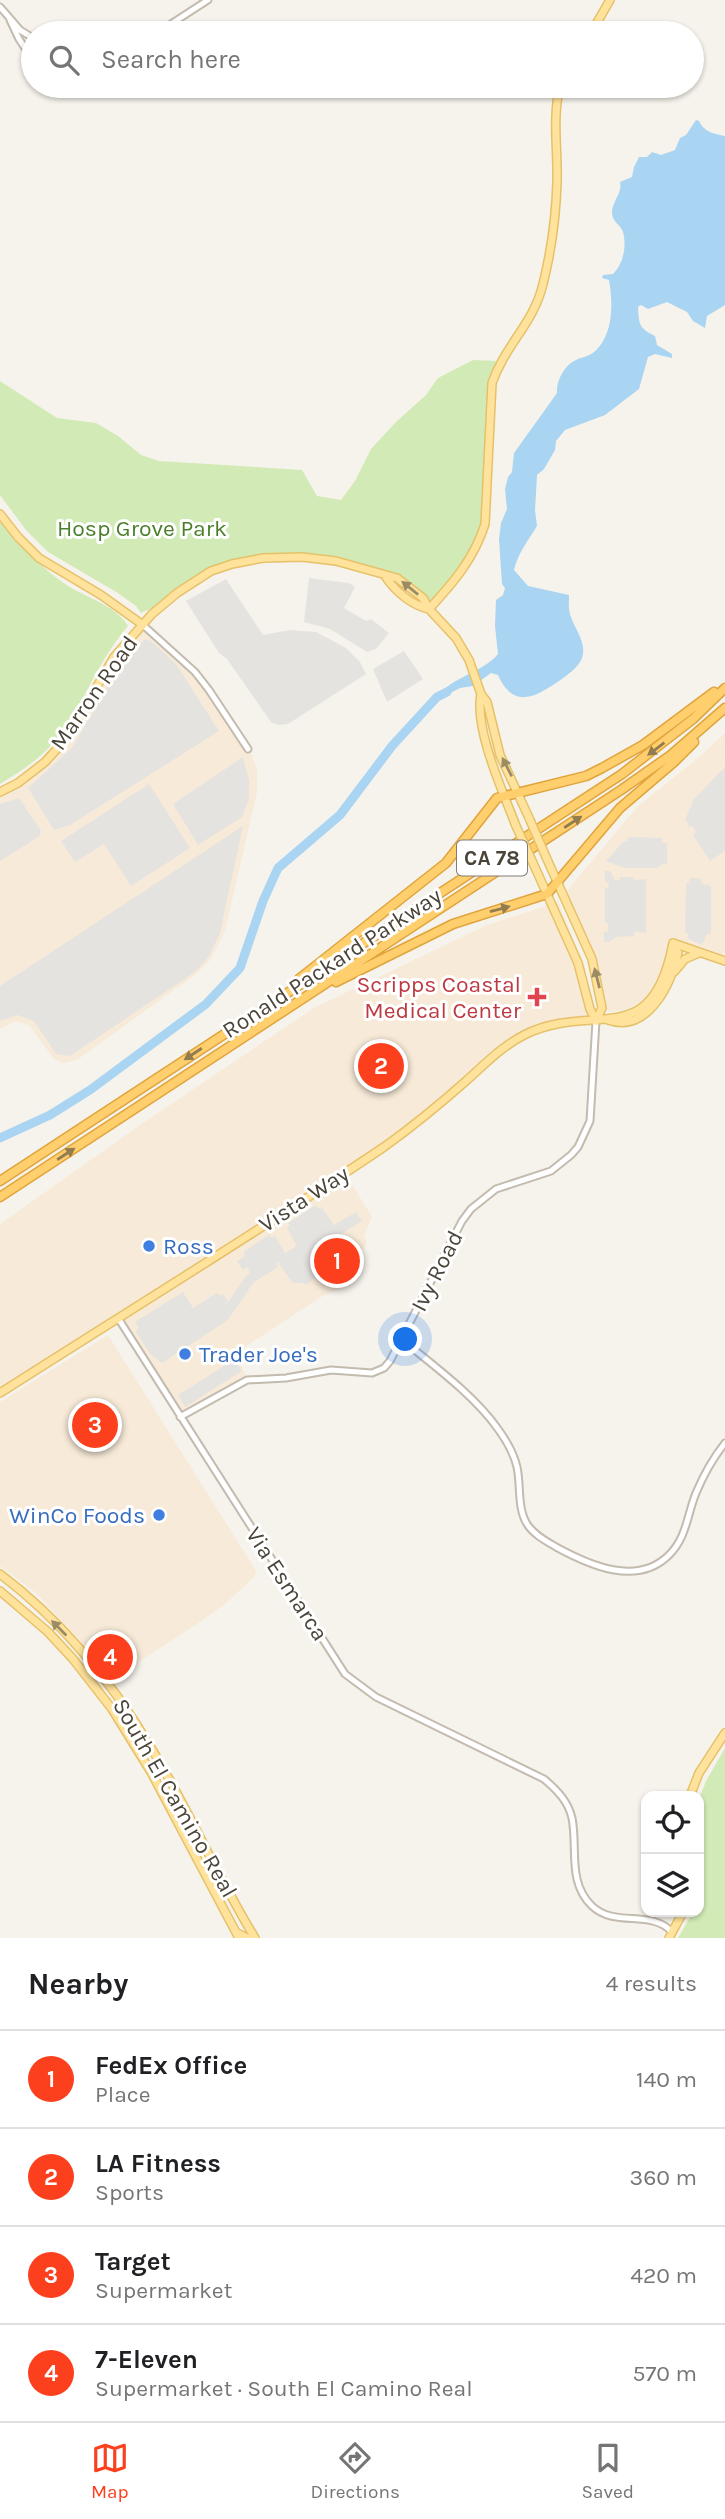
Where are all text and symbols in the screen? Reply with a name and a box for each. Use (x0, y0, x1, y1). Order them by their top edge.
search box (21, 21, 704, 98)
icon: search (45, 41, 83, 79)
text: Search here (101, 44, 241, 75)
park label: Hosp Grove Park (57, 515, 227, 542)
one-way arrow (401, 580, 419, 595)
street label: Marron Road (45, 631, 143, 755)
one-way arrow (647, 742, 665, 757)
one-way arrow (501, 757, 512, 777)
one-way arrow (563, 815, 583, 828)
road number: CA 78 (457, 840, 527, 876)
street label: Ronald Packard Parkway (217, 882, 447, 1044)
one-way arrow (489, 903, 511, 914)
one-way arrow (591, 967, 602, 989)
place label: Scripps Coastal Medical Center (356, 971, 522, 1024)
marker: Scripps Coastal Medical Center (527, 987, 547, 1007)
pin: 2 (358, 1040, 404, 1092)
one-way arrow (183, 1047, 202, 1060)
one-way arrow (56, 1147, 76, 1160)
street label: Vista Way (254, 1160, 354, 1238)
street label: Ivy Road (405, 1226, 469, 1316)
place label: Ross (163, 1233, 214, 1260)
pin: 1 (314, 1235, 360, 1287)
marker: Ross (141, 1238, 157, 1254)
your location (388, 1322, 422, 1356)
place label: Trader Joe's (199, 1341, 318, 1368)
marker: Trader Joe's (177, 1346, 193, 1362)
pin: 3 (72, 1399, 118, 1451)
place label: WinCo Foods (9, 1502, 145, 1529)
marker: WinCo Foods (151, 1507, 167, 1523)
street label: Via Esmarca (240, 1522, 334, 1646)
one-way arrow (51, 1620, 68, 1636)
pin: 4 (87, 1631, 133, 1683)
street label: South El Camino Real (107, 1694, 243, 1902)
map controls (641, 1791, 704, 1917)
button: locate (641, 1791, 704, 1854)
button: layers (641, 1854, 704, 1917)
text: Nearby (28, 1966, 128, 2002)
text: 4 results (605, 1970, 697, 1997)
text: FedEx Office (95, 2050, 247, 2081)
text: 1 (47, 2066, 55, 2093)
text: 140 m (636, 2066, 697, 2093)
text: Place (95, 2081, 151, 2108)
text: LA Fitness (95, 2148, 221, 2179)
text: 2 (44, 2164, 58, 2191)
text: 360 m (630, 2164, 697, 2191)
text: Sports (95, 2179, 164, 2206)
text: Target (95, 2246, 171, 2277)
text: 3 (44, 2262, 58, 2289)
text: 420 m (630, 2262, 697, 2289)
text: Supermarket (95, 2277, 232, 2304)
text: 7-Eleven (95, 2344, 198, 2375)
text: 4 (44, 2360, 58, 2387)
text: 570 m (633, 2360, 697, 2387)
text: Supermarket · South El Camino Real (95, 2375, 473, 2402)
tab: Map (91, 2439, 129, 2503)
tab: Directions (311, 2439, 400, 2503)
tab: Saved (582, 2439, 634, 2503)

